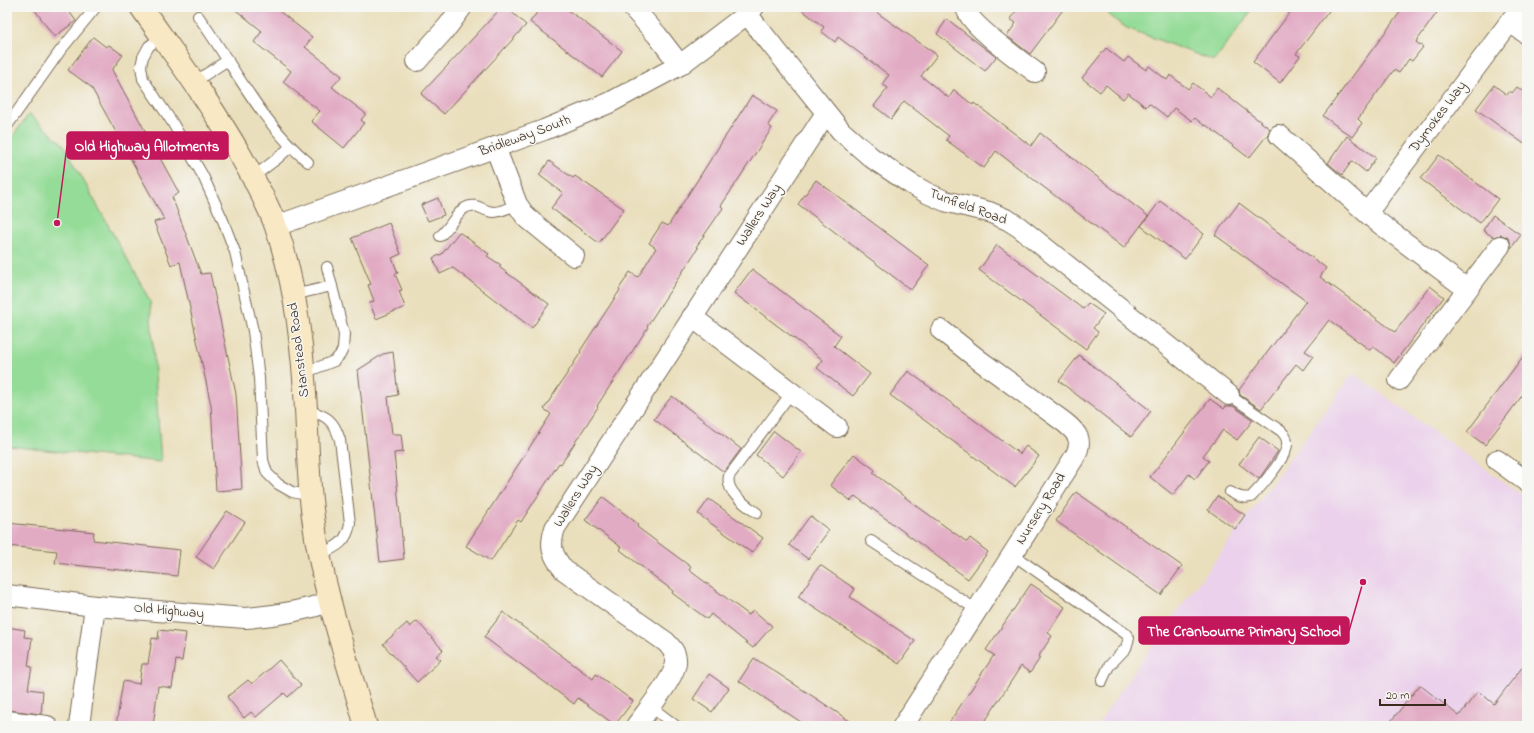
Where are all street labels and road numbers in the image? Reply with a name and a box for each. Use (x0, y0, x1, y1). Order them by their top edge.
street label: Dymokes Way (1403, 77, 1473, 159)
street label: Bridleway South (475, 110, 574, 164)
street label: Wallers Way (731, 180, 788, 251)
street label: Tunfield Road (926, 183, 1010, 231)
street label: Stanstead Road (283, 301, 315, 399)
street label: Wallers Way (548, 460, 605, 532)
street label: Nursery Road (1011, 469, 1072, 550)
street label: Old Highway (133, 597, 205, 626)

